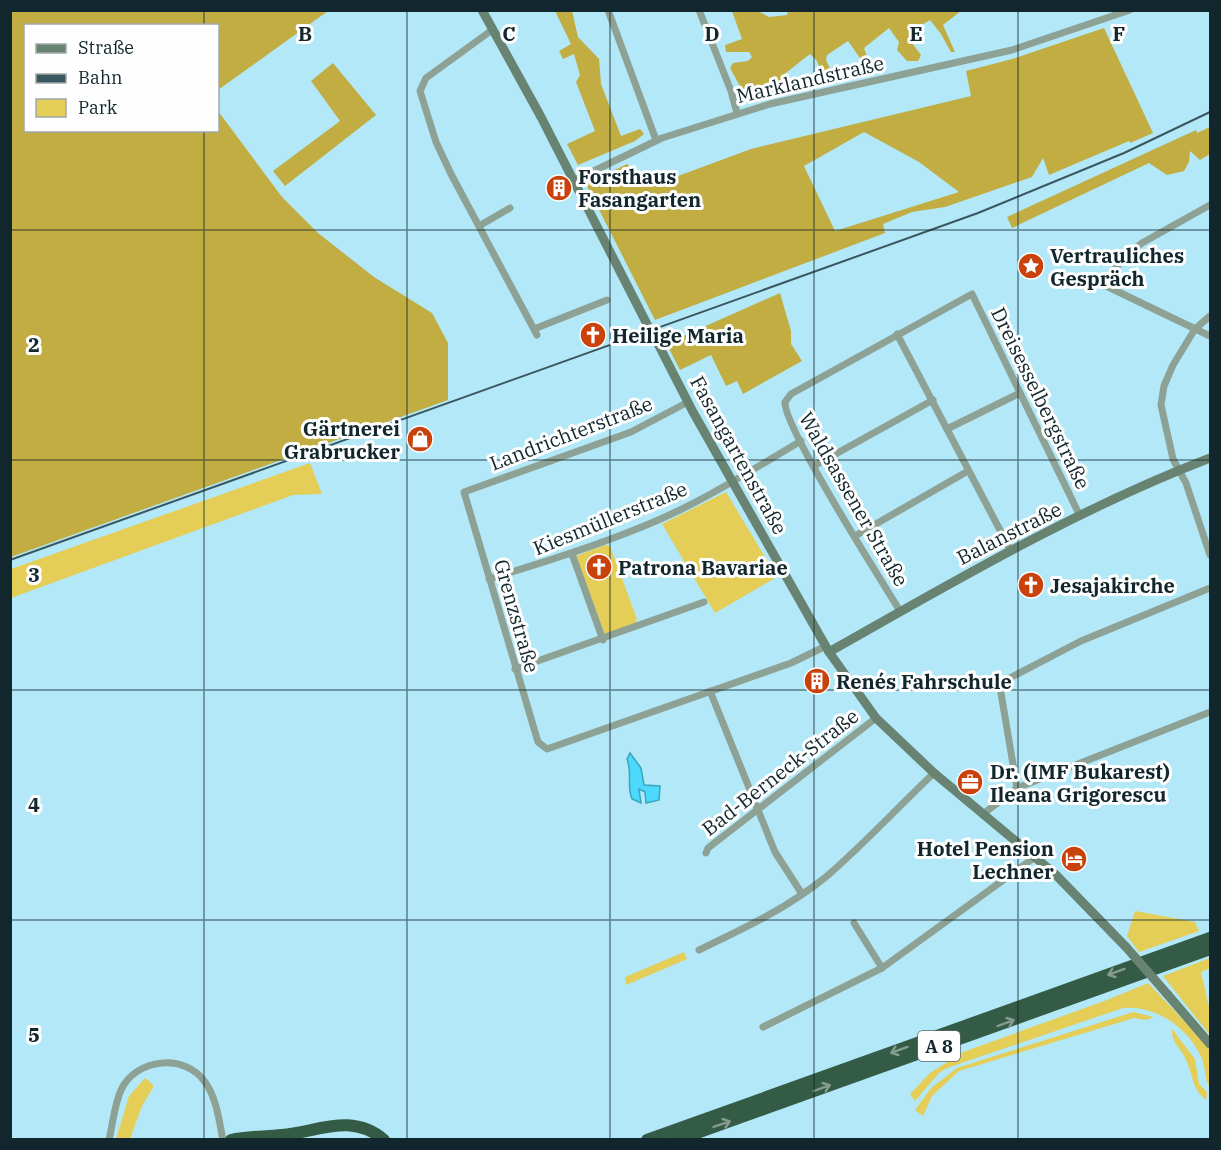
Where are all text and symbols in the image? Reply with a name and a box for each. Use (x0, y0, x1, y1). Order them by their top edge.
text: B (298, 20, 312, 47)
text: C (502, 20, 516, 47)
text: D (704, 20, 720, 47)
text: E (909, 20, 923, 47)
text: F (1113, 20, 1125, 47)
legend (24, 24, 219, 132)
text: Straße (78, 36, 134, 59)
street label: Marklandstraße (734, 49, 886, 109)
text: Bahn (78, 66, 123, 89)
text: Park (78, 96, 118, 119)
place label: Forsthaus Fasangarten (578, 163, 701, 213)
building icon: Forsthaus Fasangarten (544, 173, 574, 203)
place label: Vertrauliches Gespräch (1050, 242, 1184, 292)
place icon: Vertrauliches Gespräch (1016, 251, 1046, 281)
street label: Dreisesselbergstraße (985, 303, 1097, 493)
church icon: Heilige Maria (578, 320, 608, 350)
place label: Heilige Maria (612, 322, 744, 349)
text: 2 (28, 331, 40, 358)
street label: Fasangartenstraße (684, 371, 794, 539)
street label: Landrichterstraße (486, 390, 656, 476)
street label: Waldsassener Straße (793, 407, 915, 591)
place label: Gärtnerei Grabrucker (284, 415, 400, 465)
shop icon: Gärtnerei Grabrucker (405, 424, 435, 454)
street label: Kiesmüllerstraße (529, 475, 691, 561)
street label: Balanstraße (952, 495, 1066, 571)
church icon: Patrona Bavariae (584, 552, 614, 582)
place label: Patrona Bavariae (618, 554, 788, 581)
street label: Grenzstraße (488, 556, 546, 676)
text: 3 (28, 561, 40, 588)
church icon: Jesajakirche (1016, 570, 1046, 600)
place label: Jesajakirche (1050, 572, 1175, 599)
building icon: Renés Fahrschule (802, 666, 832, 696)
place label: Renés Fahrschule (836, 668, 1012, 695)
street label: Bad-Berneck-Straße (696, 702, 864, 842)
place label: Dr. (IMF Bukarest) Ileana Grigorescu (990, 758, 1170, 808)
office icon: Dr. (IMF Bukarest) Ileana Grigorescu (955, 767, 985, 797)
text: 4 (28, 791, 40, 818)
place label: Hotel Pension Lechner (917, 835, 1054, 885)
hotel icon: Hotel Pension Lechner (1059, 844, 1089, 874)
one-way arrow (1107, 967, 1126, 978)
one-way arrow (996, 1016, 1015, 1027)
text: 5 (28, 1021, 40, 1048)
road number: A 8 (918, 1031, 960, 1061)
one-way arrow (890, 1045, 909, 1056)
one-way arrow (812, 1082, 831, 1093)
one-way arrow (712, 1117, 731, 1128)

